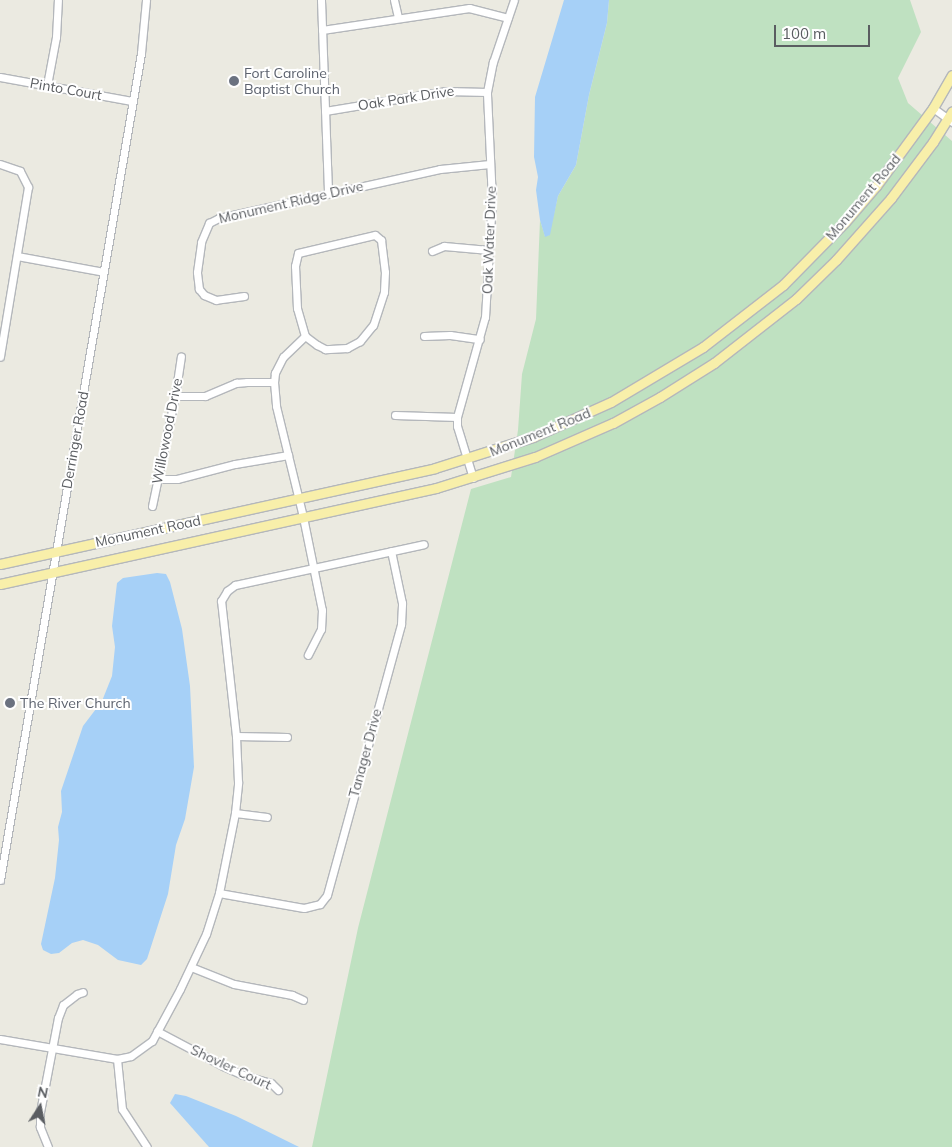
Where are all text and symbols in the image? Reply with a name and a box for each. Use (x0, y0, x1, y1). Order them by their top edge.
scale bar (777, 15, 873, 47)
text: 100 m (782, 24, 826, 43)
place label: Fort Caroline Baptist Church (244, 65, 340, 98)
street label: Pinto Court (29, 74, 103, 104)
marker: Fort Caroline Baptist Church (228, 75, 240, 87)
street label: Oak Park Drive (357, 82, 455, 114)
street label: Monument Road (822, 151, 904, 243)
street label: Monument Ridge Drive (217, 177, 365, 227)
street label: Oak Water Drive (479, 186, 499, 294)
street label: Willowood Drive (149, 377, 185, 485)
street label: Derringer Road (58, 390, 92, 490)
street label: Monument Road (487, 404, 593, 460)
street label: Monument Road (94, 512, 202, 550)
place label: The River Church (20, 695, 131, 711)
marker: The River Church (4, 697, 16, 709)
street label: Tanager Drive (345, 707, 385, 799)
street label: Shovler Court (188, 1041, 274, 1093)
north arrow (15, 1082, 65, 1132)
text: N (36, 1082, 50, 1102)

